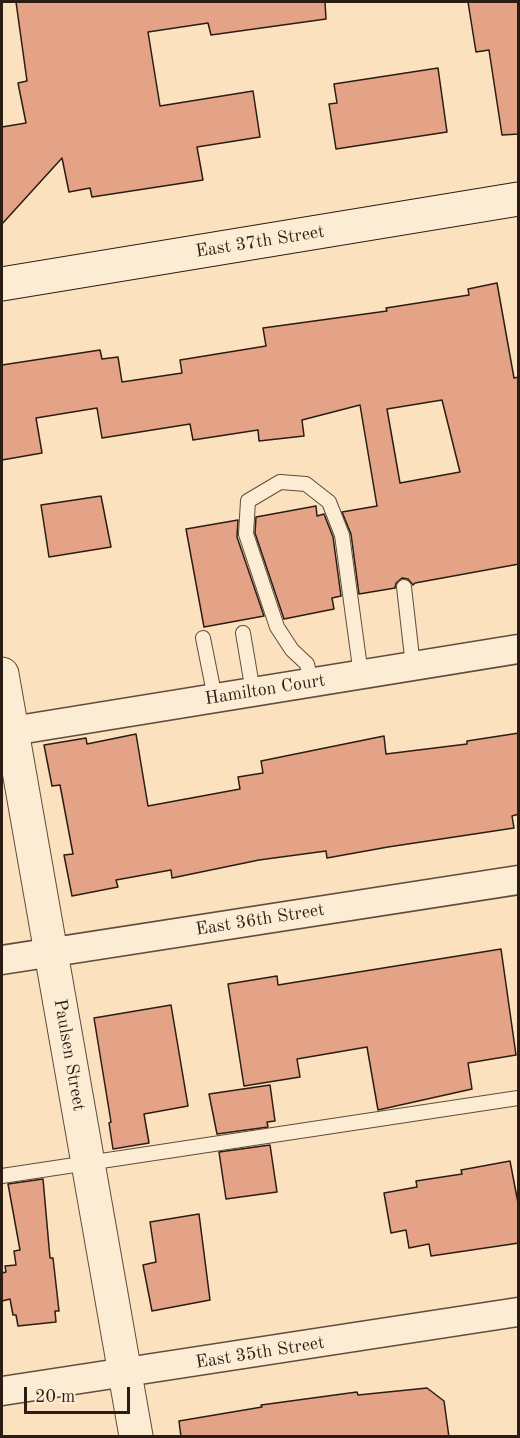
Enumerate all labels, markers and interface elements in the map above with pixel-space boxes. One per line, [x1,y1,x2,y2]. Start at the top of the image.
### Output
street label: East 37th Street [194,221,326,263]
street label: Hamilton Court [203,670,327,710]
street label: East 36th Street [194,899,326,941]
street label: Paulsen Street [49,997,89,1113]
street label: East 35th Street [194,1332,326,1374]
scale bar [27,1375,134,1413]
text: 20 m [35,1388,75,1406]

